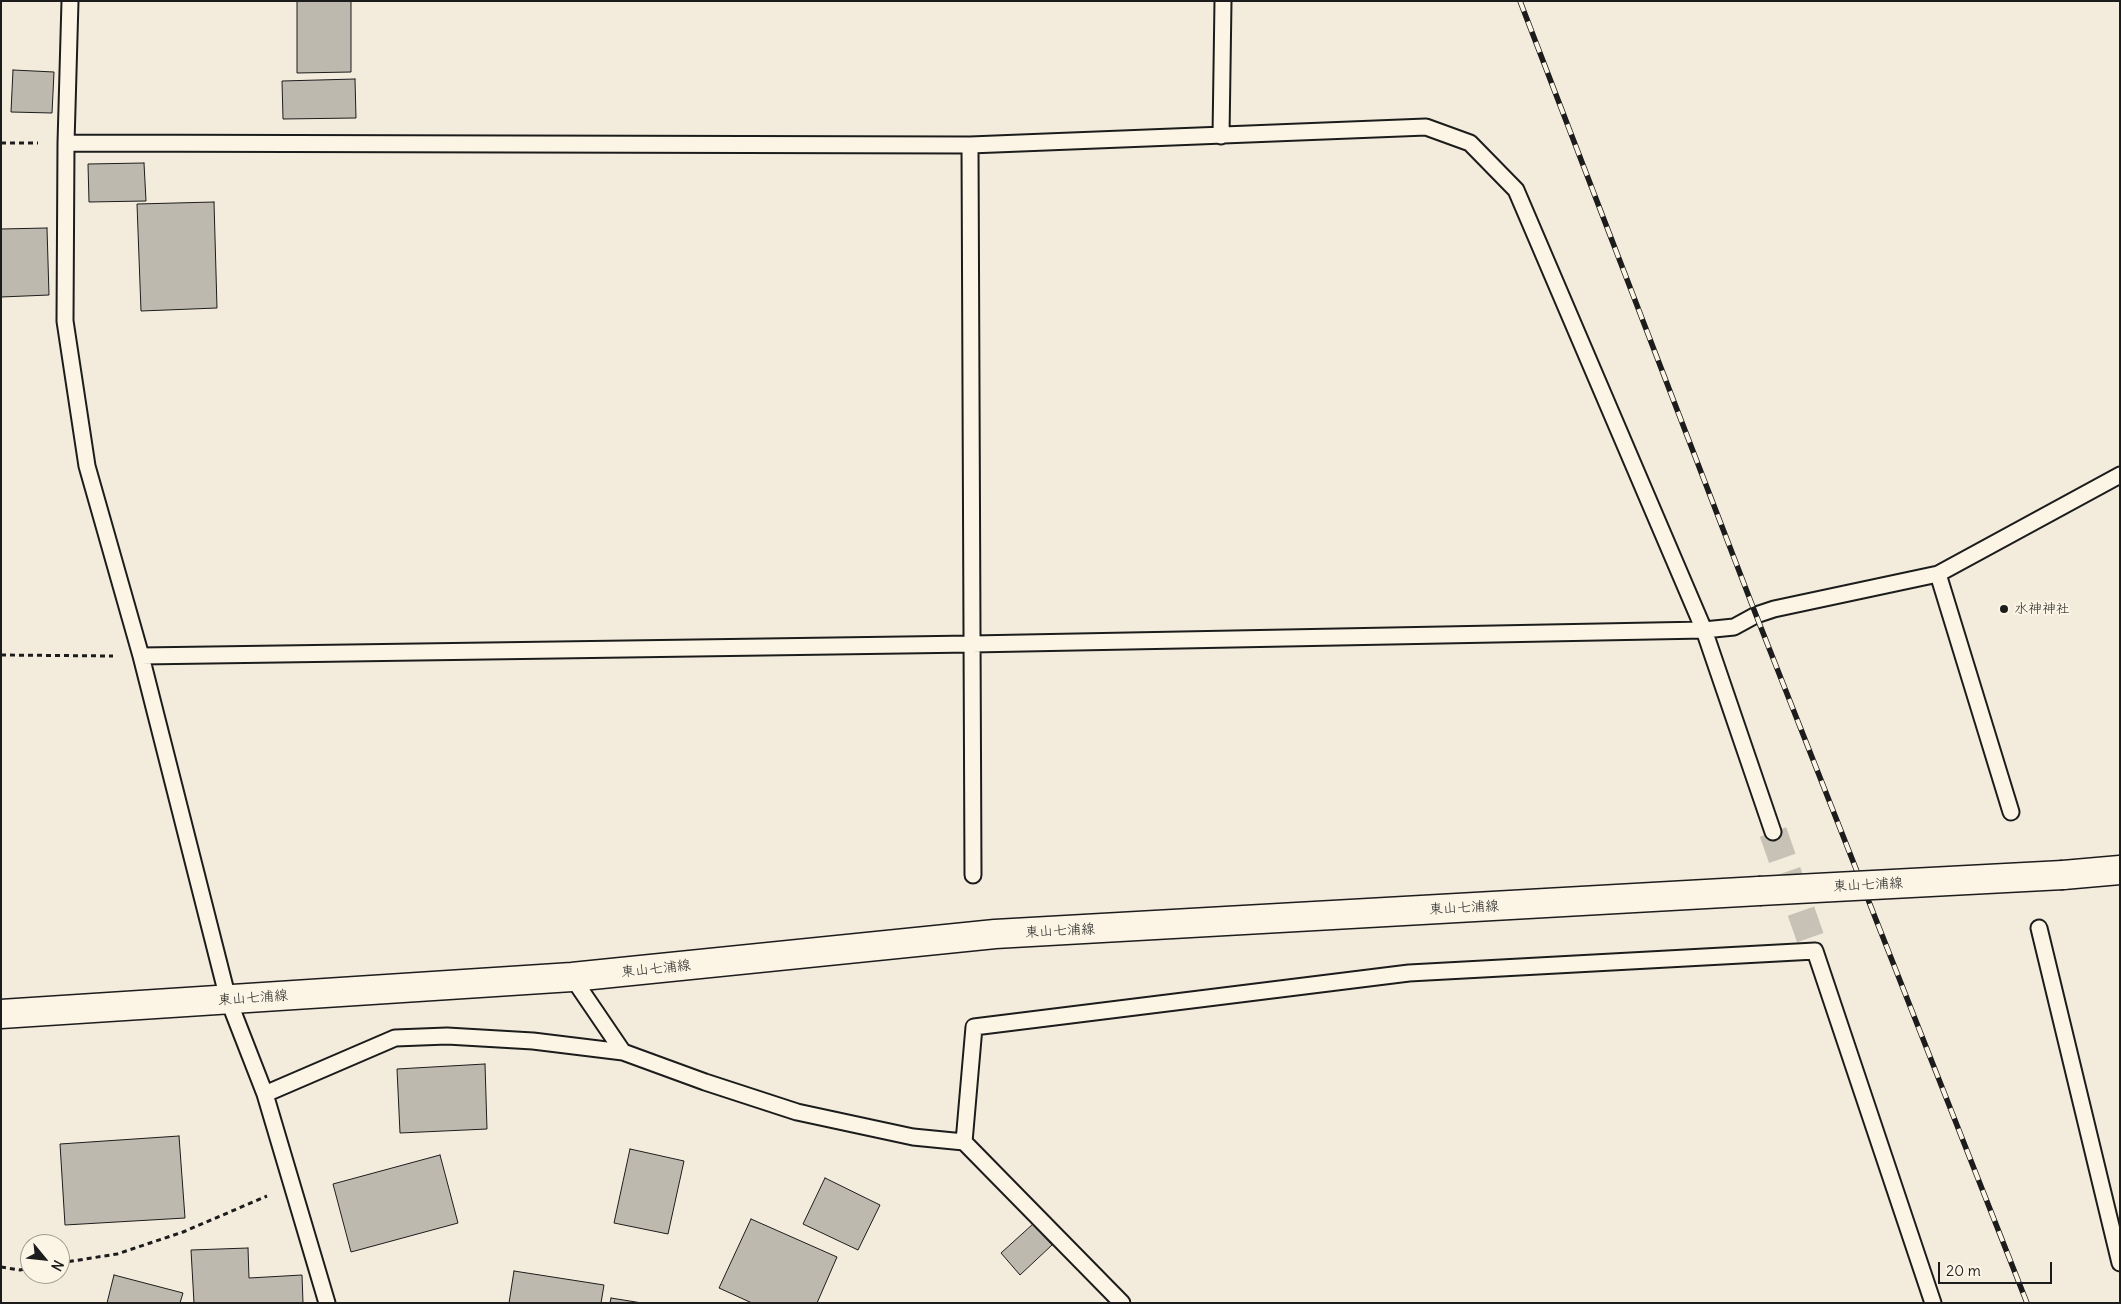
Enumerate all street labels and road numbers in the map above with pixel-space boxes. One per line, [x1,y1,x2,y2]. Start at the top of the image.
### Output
street label: 東山七浦線 [1833,875,1903,895]
street label: 東山七浦線 [1429,898,1499,918]
street label: 東山七浦線 [1025,921,1095,941]
street label: 東山七浦線 [620,957,692,981]
street label: 東山七浦線 [217,987,289,1009]

